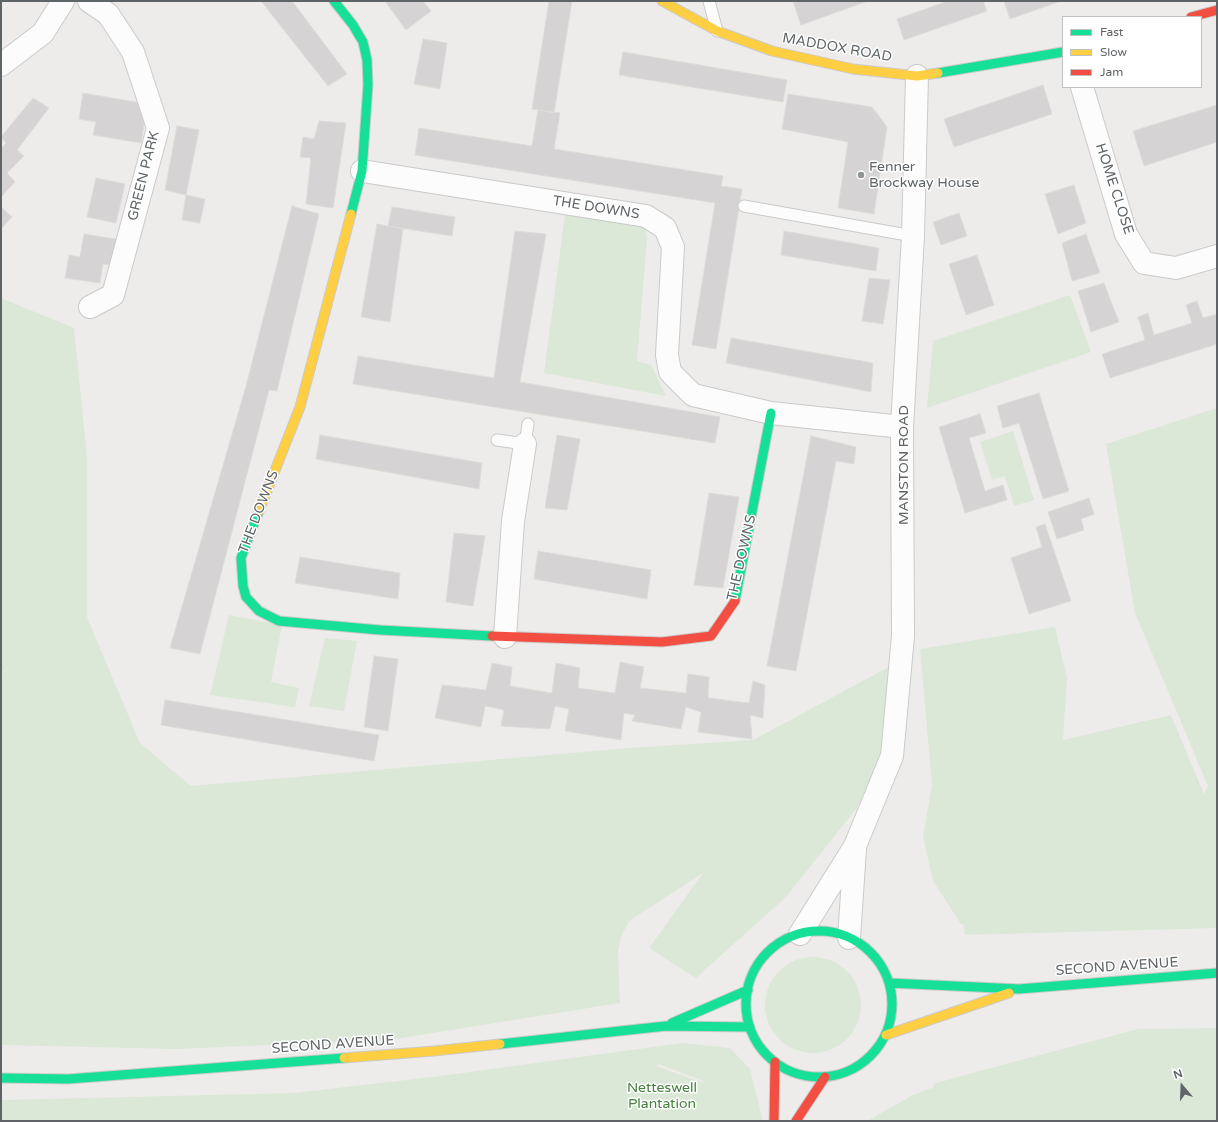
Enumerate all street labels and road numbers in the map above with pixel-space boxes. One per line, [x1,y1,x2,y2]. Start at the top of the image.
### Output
street label: MADDOX ROAD [781,30,893,66]
street label: GREEN PARK [125,129,163,223]
street label: HOME CLOSE [1091,141,1137,237]
street label: THE DOWNS [551,193,641,223]
street label: MANSTON ROAD [896,405,912,525]
street label: THE DOWNS [235,468,283,556]
street label: THE DOWNS [724,513,760,603]
street label: SECOND AVENUE [1055,954,1179,980]
street label: SECOND AVENUE [271,1032,395,1058]

